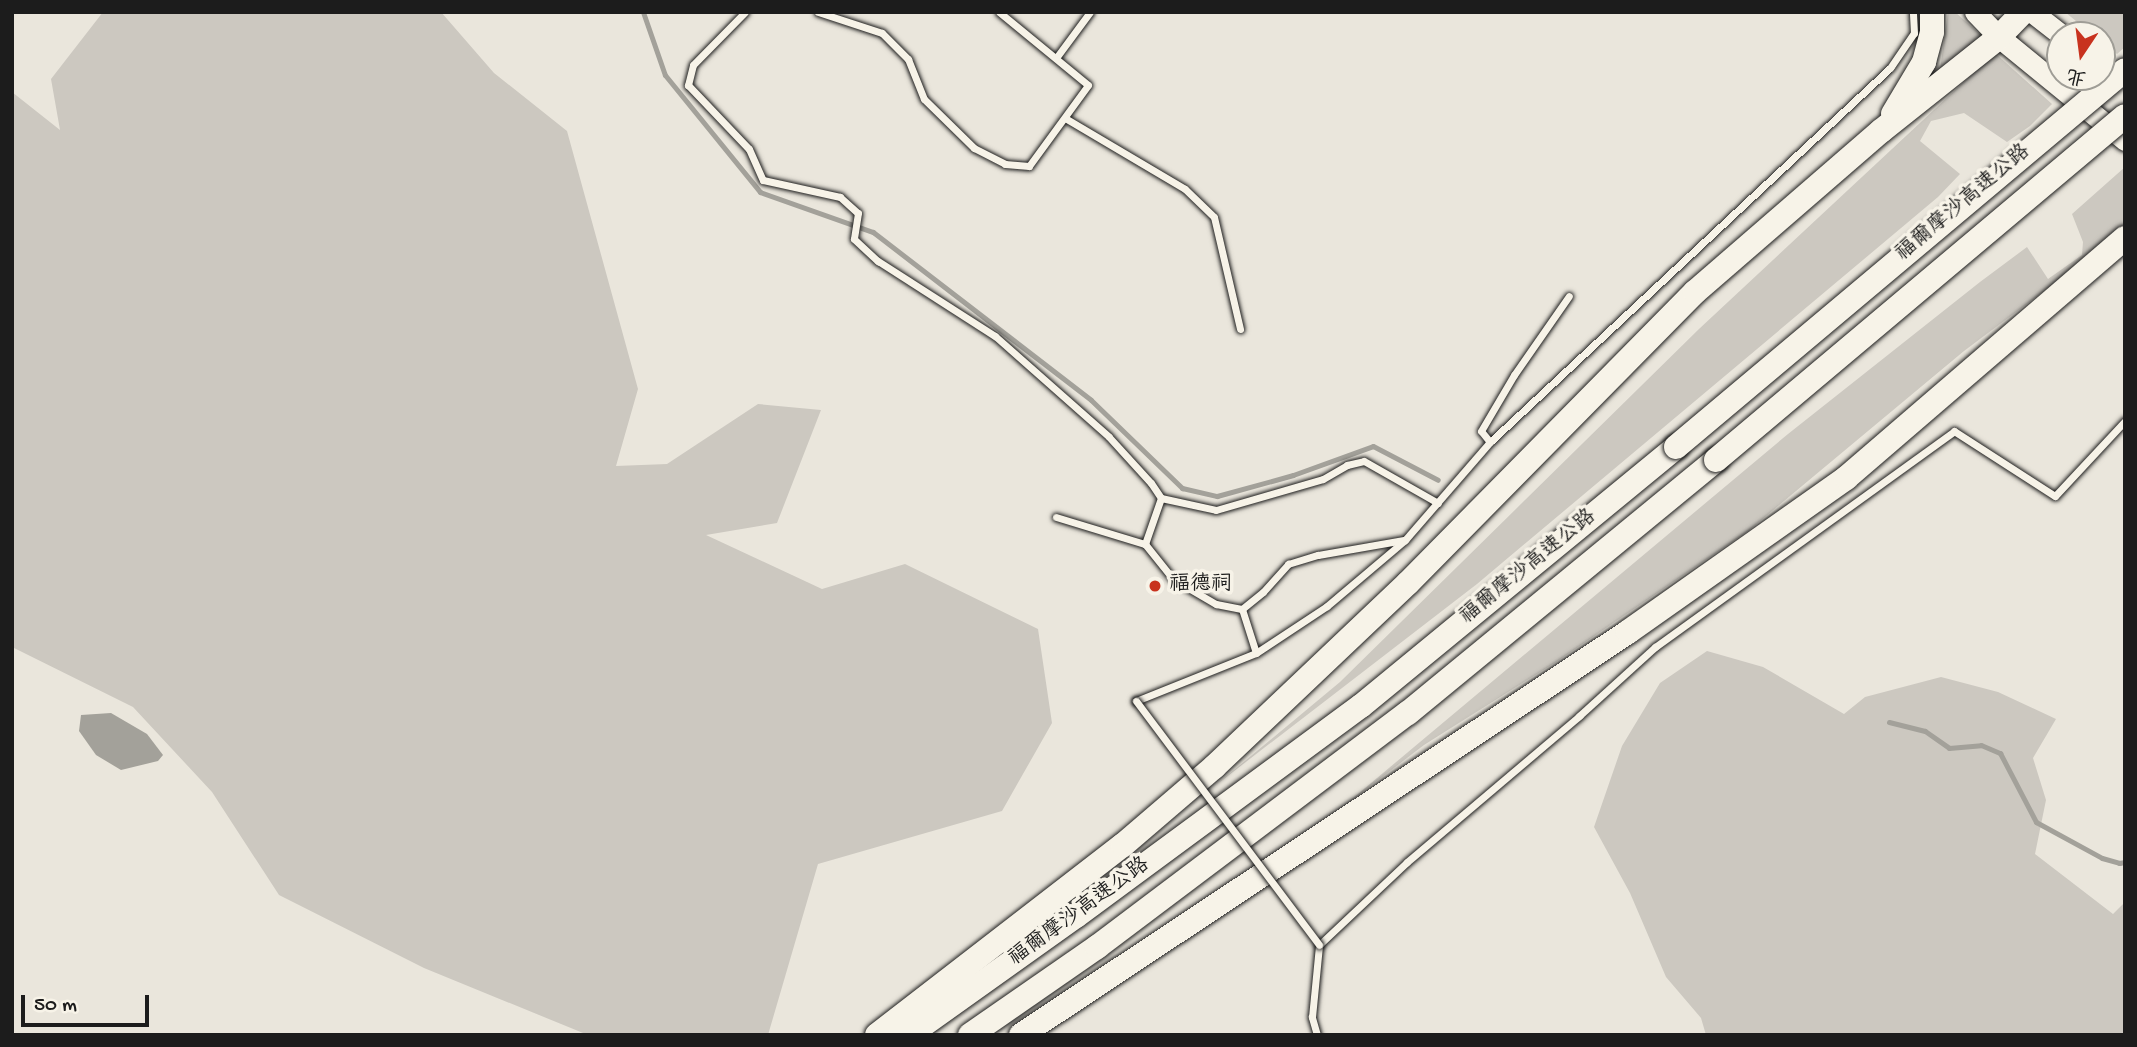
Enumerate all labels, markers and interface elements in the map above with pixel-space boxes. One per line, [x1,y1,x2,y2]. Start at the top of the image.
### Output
north arrow [2046,21,2116,91]
text: 北 [2065,62,2088,88]
street label: 福爾摩沙高速公路 [1892,140,2036,268]
street label: 福爾摩沙高速公路 [1456,505,1602,631]
place label: 福德祠 [1169,573,1232,599]
marker: 福德祠 [1147,578,1163,594]
street label: 福爾摩沙高速公路 [1005,853,1155,973]
scale bar [24,981,152,1025]
text: 50 m [34,994,77,1019]

